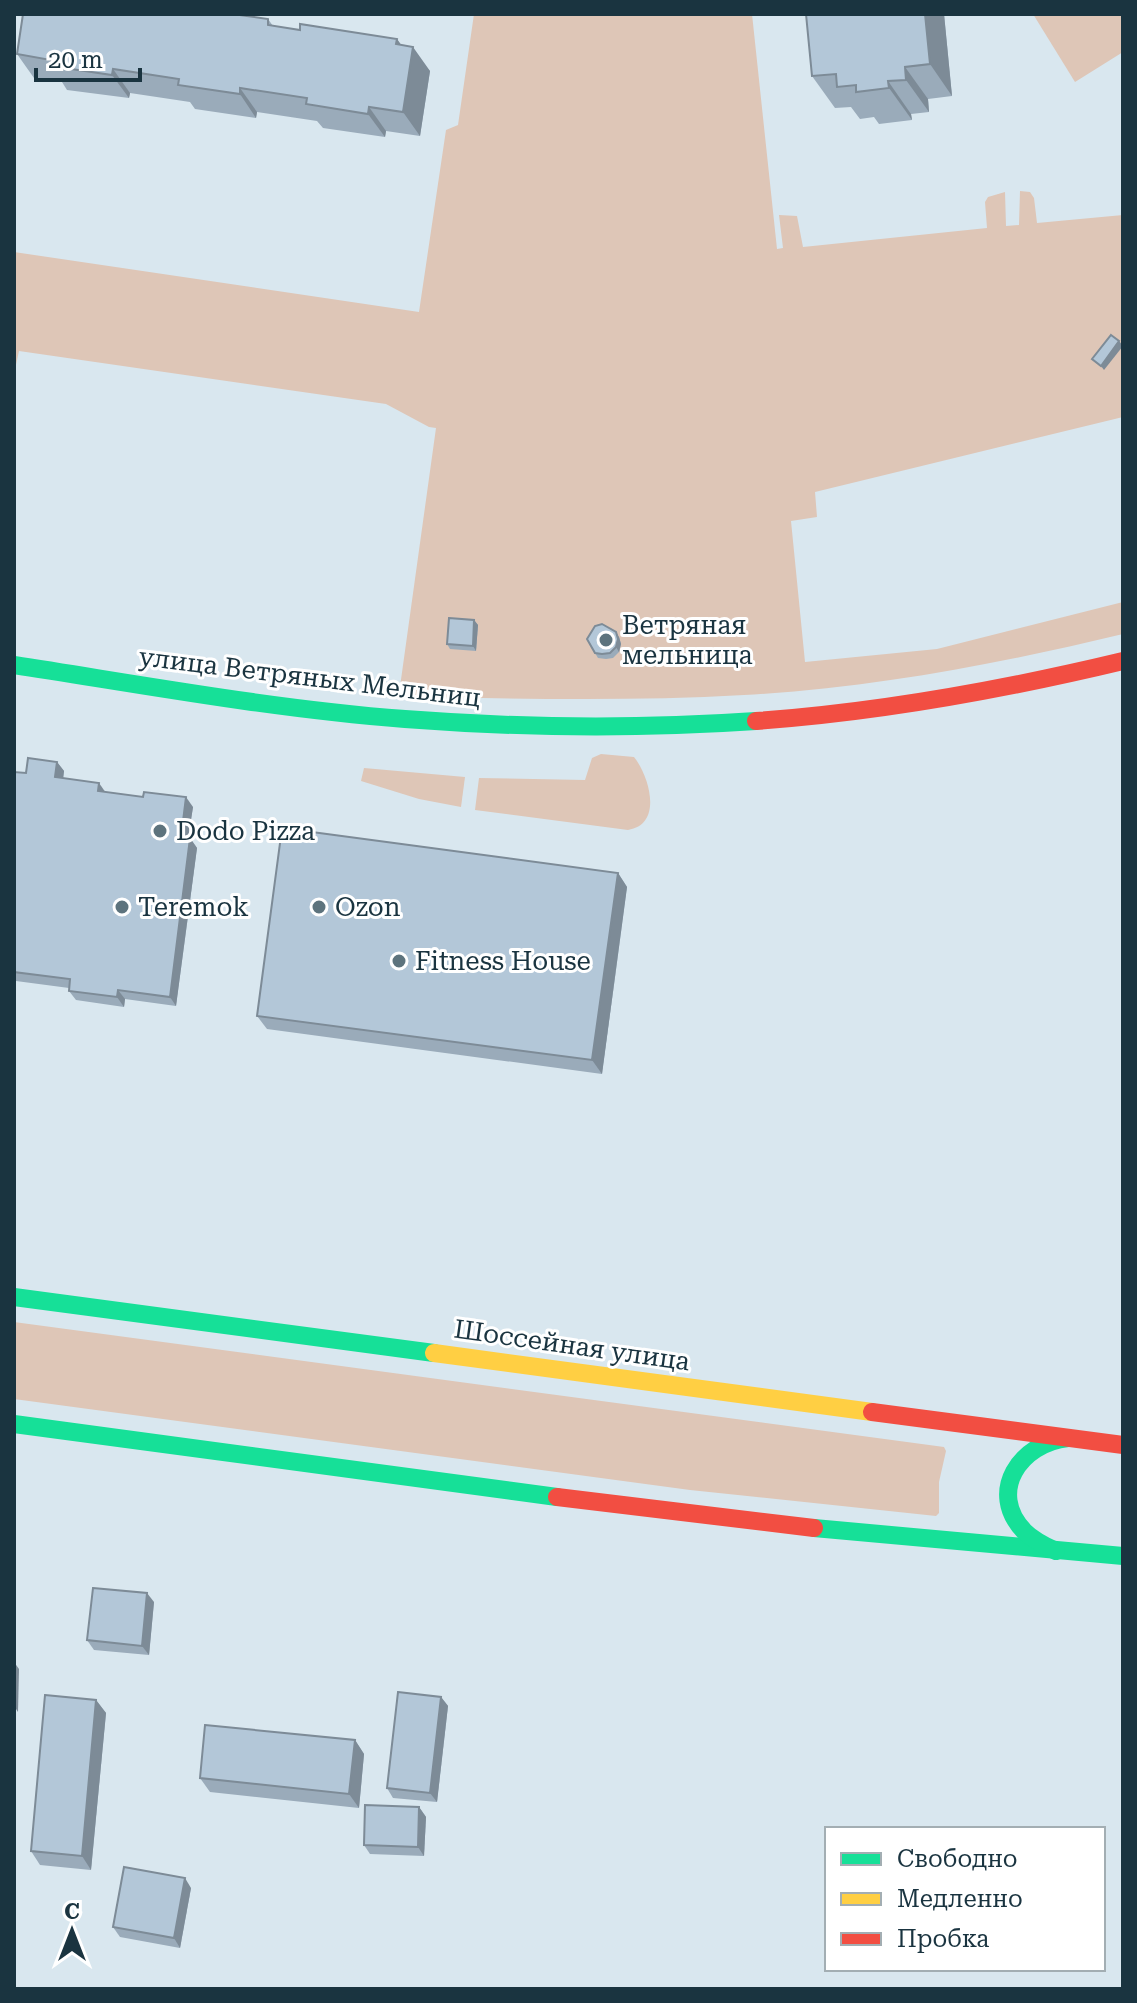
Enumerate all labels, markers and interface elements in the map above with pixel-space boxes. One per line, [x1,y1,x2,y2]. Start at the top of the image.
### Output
scale bar [36,32,140,82]
text: 20 m [48,46,103,74]
place label: Ветряная мельница [622,610,753,670]
marker: Ветряная мельница [597,631,615,649]
street label: улица Ветряных Мельниц [137,641,483,713]
place label: Dodo Pizza [176,816,315,846]
marker: Dodo Pizza [151,822,169,840]
place label: Teremok [138,892,249,922]
place label: Ozon [335,892,401,922]
marker: Teremok [113,898,131,916]
marker: Ozon [310,898,328,916]
place label: Fitness House [415,946,591,976]
marker: Fitness House [390,952,408,970]
street label: Шоссейная улица [452,1314,692,1376]
legend [825,1827,1105,1971]
text: Свободно [897,1845,1018,1873]
text: Медленно [897,1885,1023,1913]
north arrow [32,1891,112,1971]
text: С [64,1899,80,1924]
text: Пробка [897,1925,989,1953]

